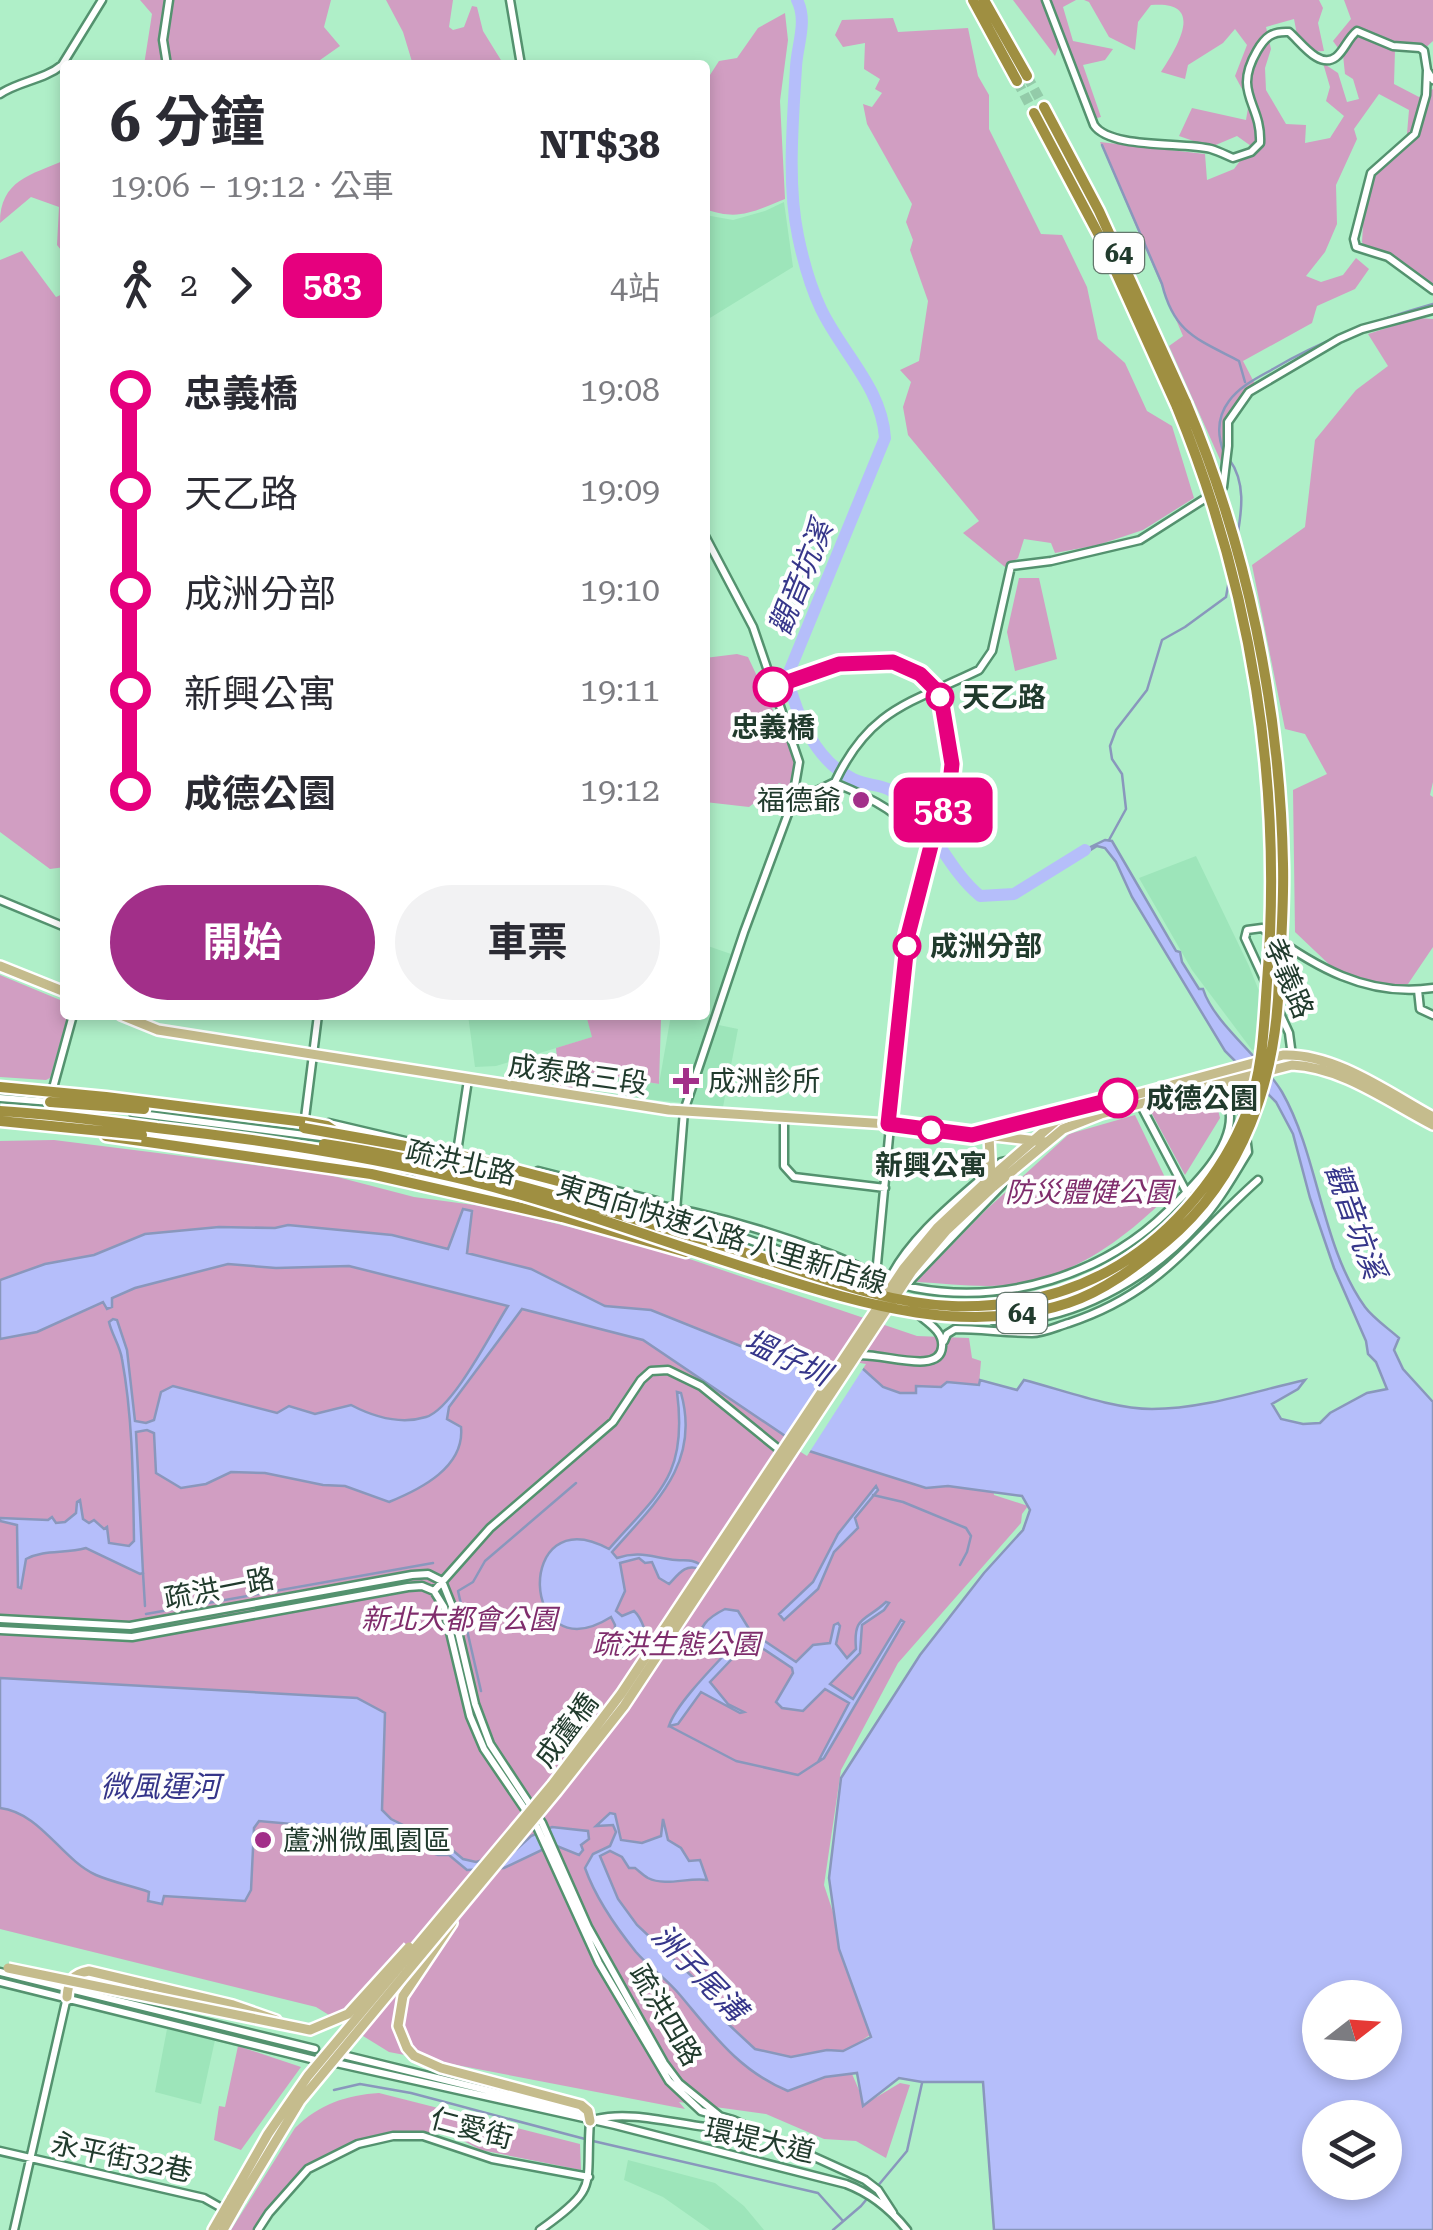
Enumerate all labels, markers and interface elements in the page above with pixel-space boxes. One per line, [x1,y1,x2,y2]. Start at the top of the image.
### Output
text: 6 分鐘 [110,90,265,154]
text: NT$38 [539,123,660,167]
text: 19:06 – 19:12 · 公車 [110,167,394,205]
road number: 64 [1094,233,1144,273]
icon: walk [110,258,165,313]
icon: forward [213,258,268,313]
text: 583 [303,265,362,306]
text: 2 [180,266,198,304]
text: 4站 [610,269,660,307]
text: 19:08 [580,371,660,409]
text: 忠義橋 [184,372,298,416]
text: 19:09 [580,471,660,509]
text: 天乙路 [184,472,298,516]
water label: 觀音坑溪 [762,512,841,640]
text: 19:10 [580,571,660,609]
text: 成洲分部 [184,572,336,616]
marker: 忠義橋 [754,668,792,706]
text: 19:11 [580,671,660,709]
text: 新興公寓 [184,672,336,716]
place label: 天乙路 [962,681,1046,714]
marker: 天乙路 [927,684,953,710]
place label: 忠義橋 [731,711,815,744]
text: 19:12 [580,771,660,809]
text: 成德公園 [184,772,336,816]
line badge: 583 [886,778,1000,842]
place label: 福德爺 [757,784,841,817]
marker: 福德爺 [850,789,872,811]
text: 583 [914,790,972,831]
button: 開始 [110,885,375,1000]
button: 車票 [395,885,660,1000]
place label: 成洲分部 [930,930,1042,963]
marker: 成洲分部 [894,933,920,959]
street label: 孝義路 [1257,933,1320,1023]
street label: 成泰路三段 [506,1048,650,1101]
place label: 成洲診所 [708,1065,820,1098]
marker: 成洲診所 [673,1068,699,1094]
marker: 成德公園 [1099,1079,1137,1117]
place label: 成德公園 [1146,1082,1258,1115]
marker: 新興公寓 [918,1117,944,1143]
street label: 疏洪北路 [403,1134,519,1191]
place label: 新興公寓 [875,1149,987,1182]
water label: 觀音坑溪 [1319,1158,1394,1287]
street label: 東西向快速公路 八里新店線 [553,1169,891,1300]
park label: 防災體健公園 [1005,1176,1177,1209]
road number: 64 [997,1293,1047,1333]
water label: 塭仔圳 [739,1323,839,1394]
street label: 疏洪一路 [161,1562,277,1615]
park label: 新北大都會公園 [361,1603,561,1636]
park label: 疏洪生態公園 [592,1628,764,1661]
street label: 成蘆橋 [528,1687,605,1774]
water label: 微風運河 [100,1769,225,1804]
place label: 蘆洲微風園區 [283,1824,451,1857]
marker: 蘆洲微風園區 [252,1829,274,1851]
water label: 洲子尾溝 [645,1917,756,2031]
street label: 疏洪四路 [623,1959,709,2072]
north arrow [1302,1980,1402,2080]
map controls [1302,1980,1402,2200]
button: layers [1302,2100,1402,2200]
street label: 仁愛街 [427,2102,517,2155]
street label: 環堤大道 [702,2112,818,2169]
street label: 永平街32巷 [48,2126,195,2189]

